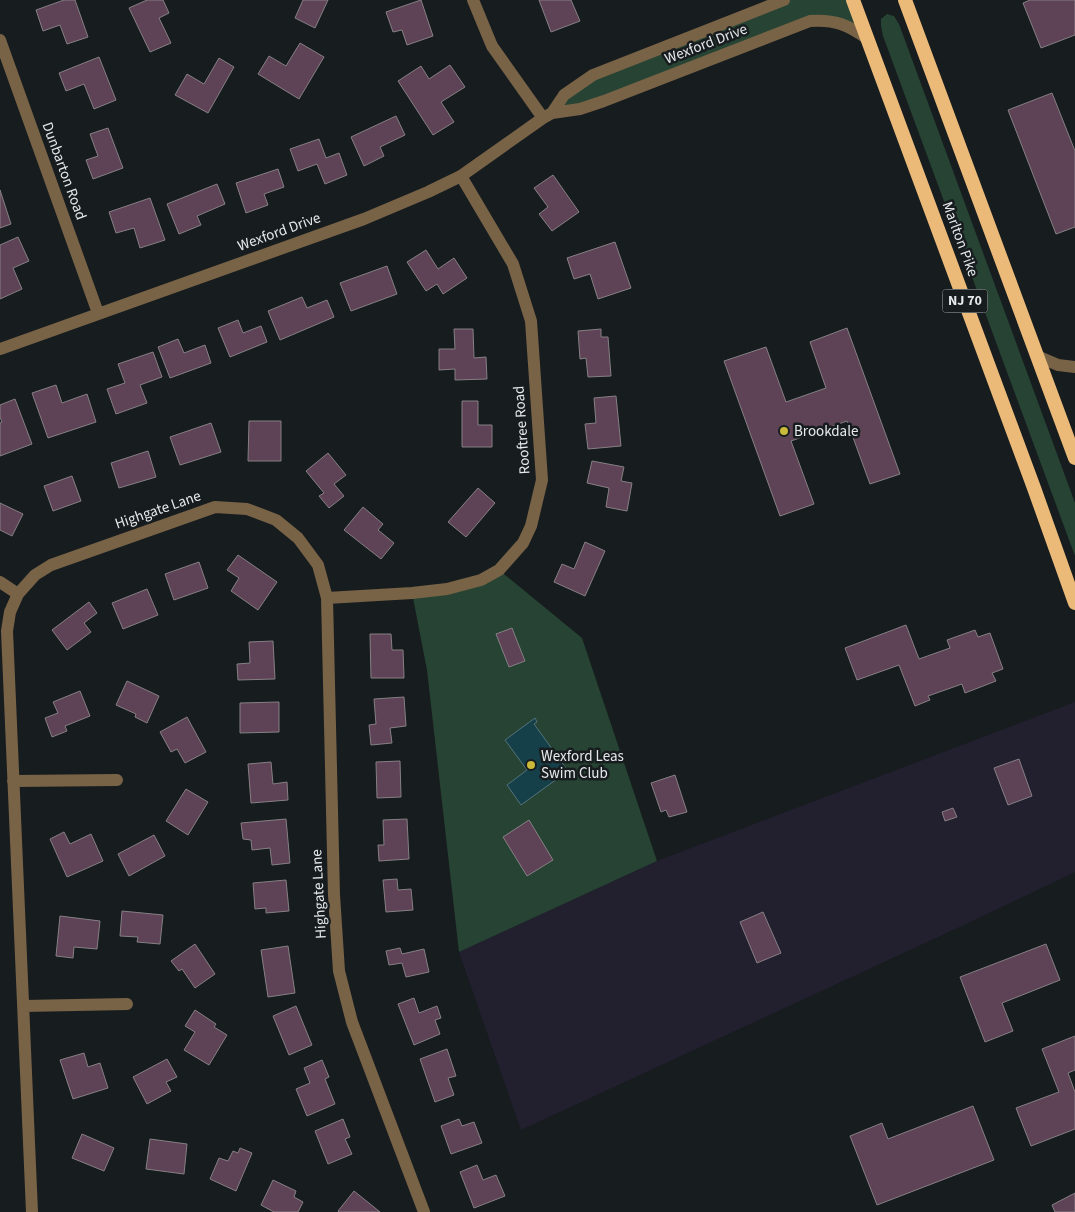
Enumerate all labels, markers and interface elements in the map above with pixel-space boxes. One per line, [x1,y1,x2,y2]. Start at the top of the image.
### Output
street label: Wexford Drive [662,19,750,69]
street label: Dunbarton Road [37,119,91,223]
street label: Marlton Pike [937,199,983,279]
street label: Wexford Drive [235,207,323,257]
road number: NJ 70 [942,290,988,312]
street label: Rooftree Road [508,385,536,475]
place label: Brookdale [794,421,858,442]
marker: Brookdale [778,425,790,437]
street label: Highgate Lane [112,485,204,535]
place label: Wexford Leas Swim Club [541,746,624,784]
marker: Wexford Leas Swim Club [525,759,537,771]
street label: Highgate Lane [306,849,332,939]

